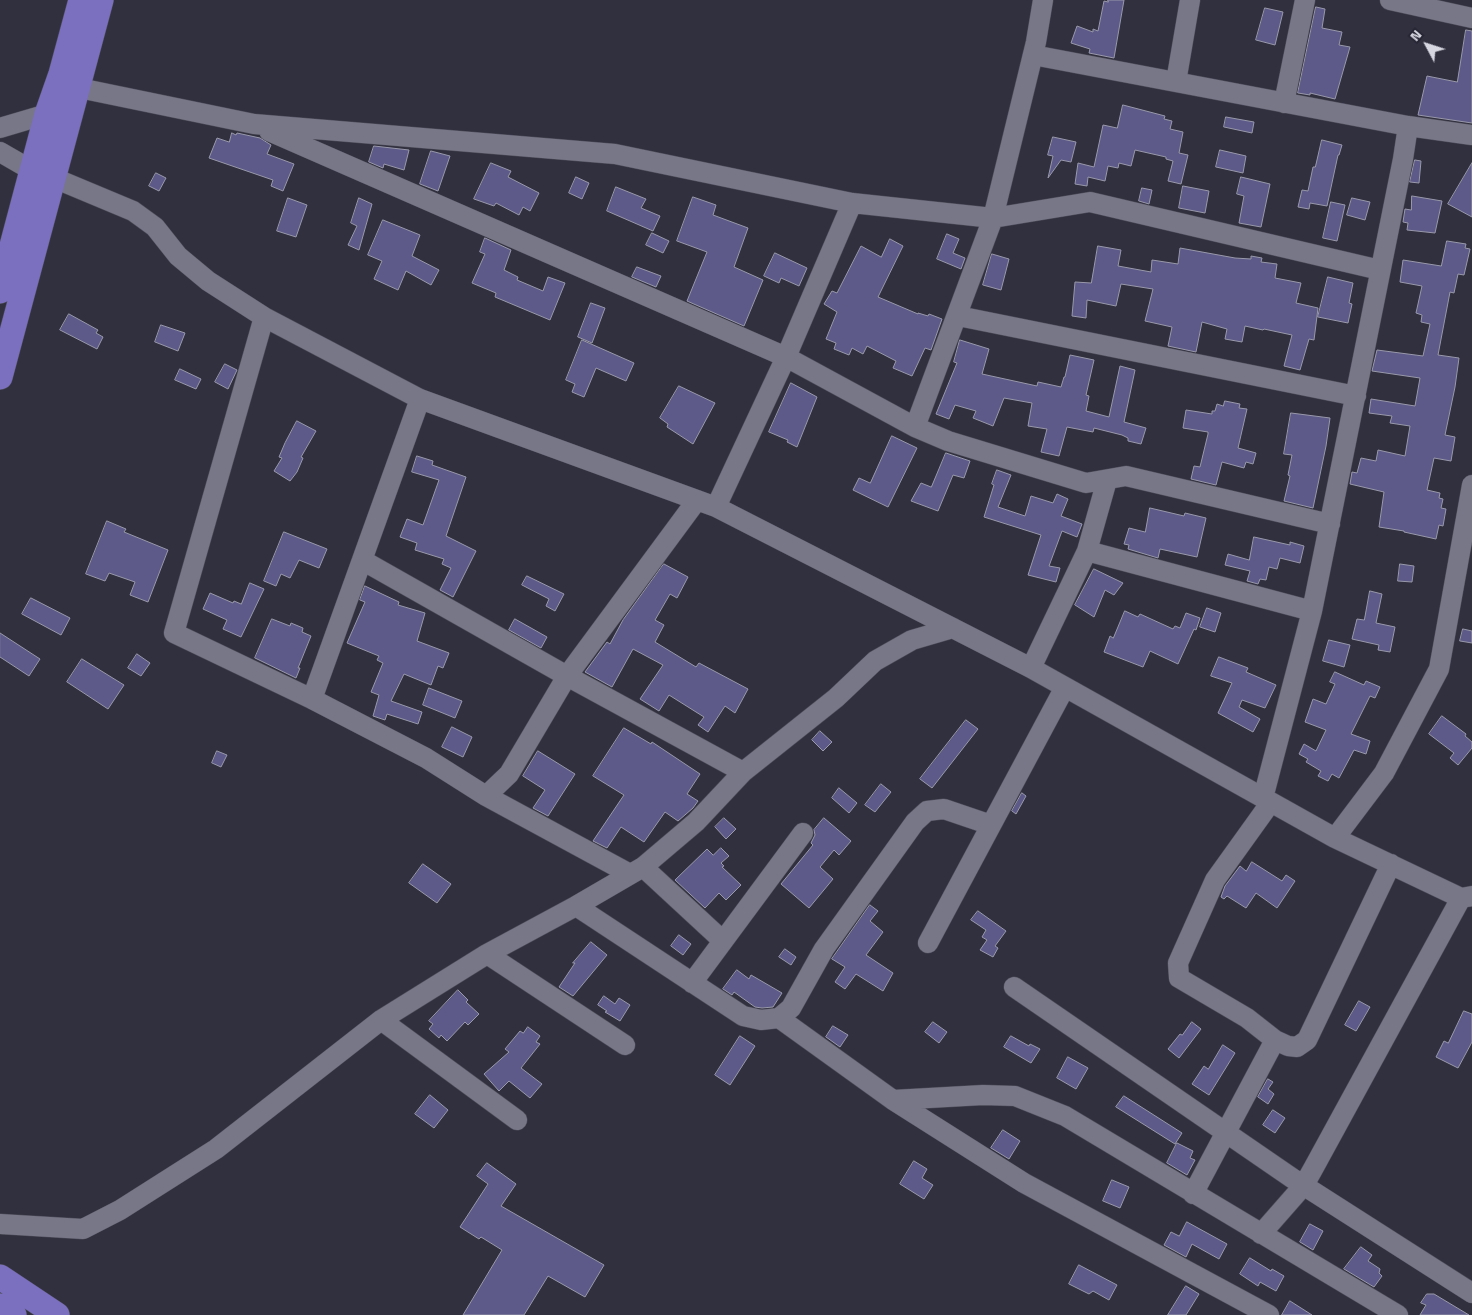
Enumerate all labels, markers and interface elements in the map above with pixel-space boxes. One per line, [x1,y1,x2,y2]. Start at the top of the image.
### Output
north arrow [1402,20,1452,70]
text: N [1404,25,1426,46]

